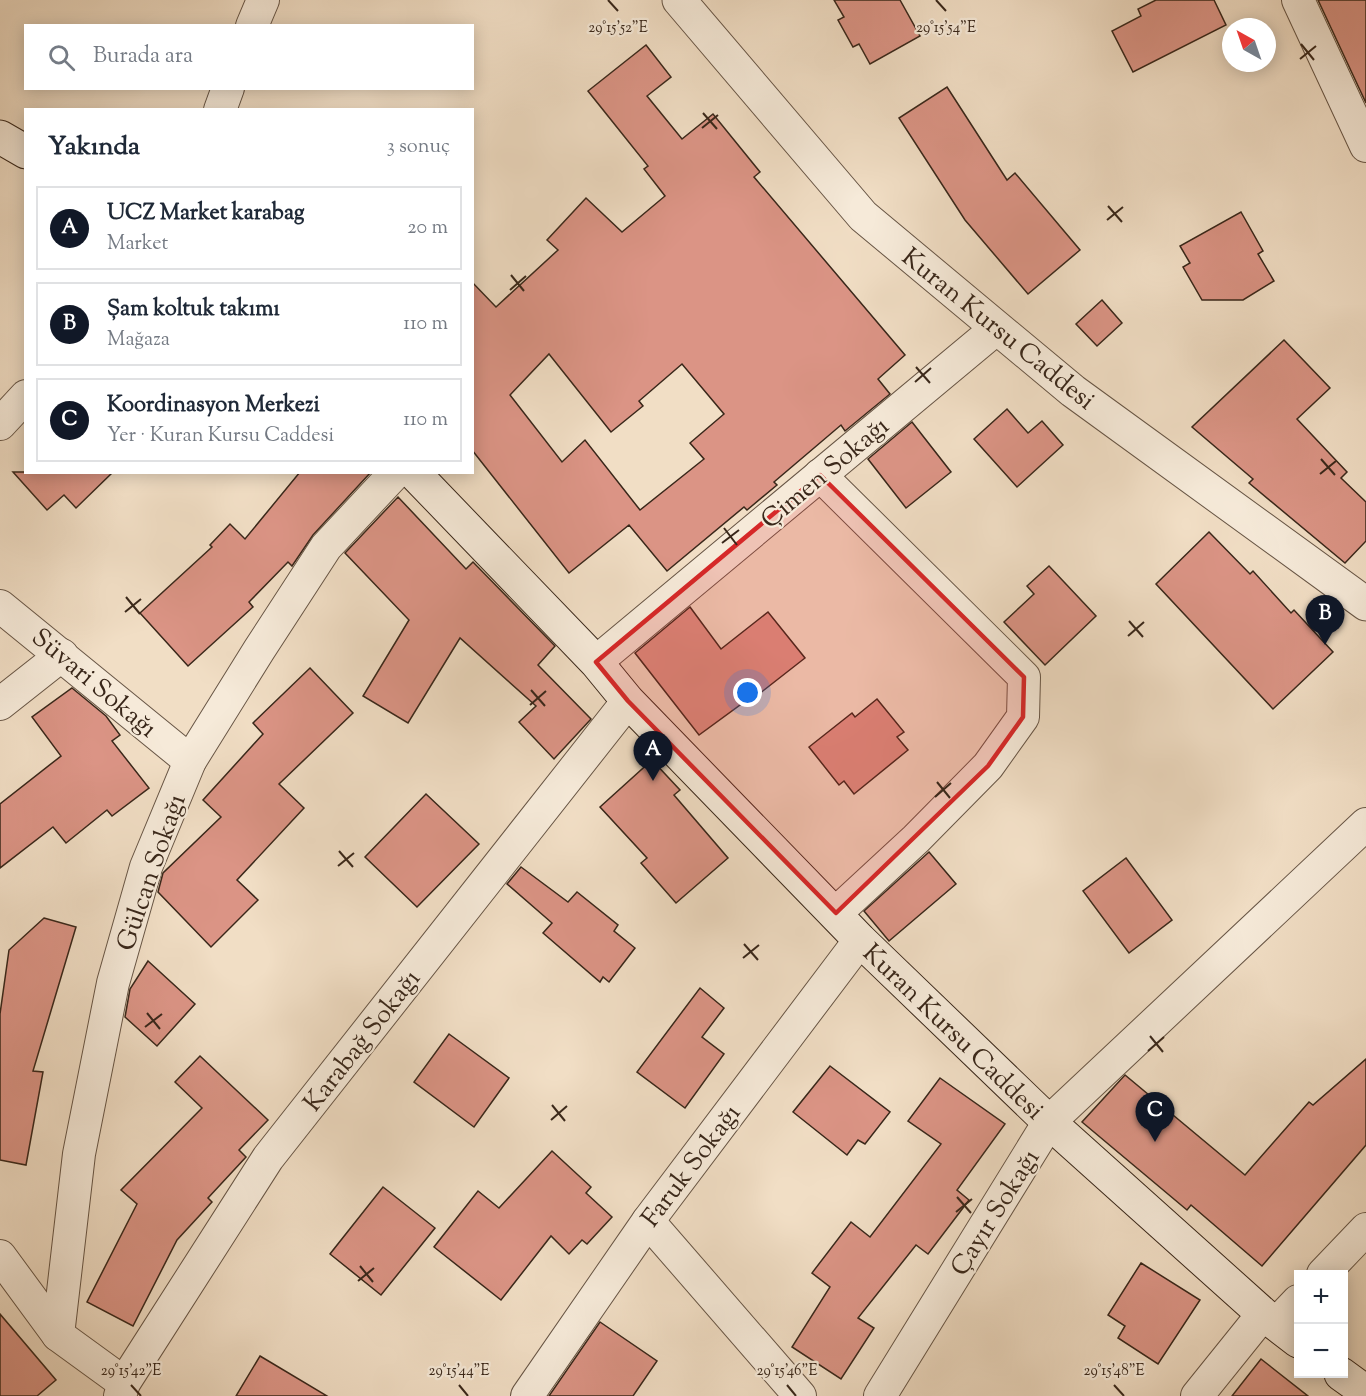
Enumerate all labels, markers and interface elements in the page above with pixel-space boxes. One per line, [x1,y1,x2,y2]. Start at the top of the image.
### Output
text: 29°15'52"E [588,18,648,39]
text: 29°15'54"E [916,18,976,39]
north arrow [1222,18,1276,72]
search box [24,24,474,90]
icon: search [45,41,78,74]
text: Burada ara [93,41,193,73]
text: Yakında [48,129,140,166]
text: 3 sonuç [387,133,450,162]
text: UCZ Market karabag [107,198,304,230]
text: A [61,214,78,243]
text: 20 m [407,214,448,243]
text: Market [107,230,168,259]
street label: Kuran Kursu Caddesi [893,240,1102,420]
text: Şam koltuk takımı [107,294,280,326]
text: B [63,310,76,339]
text: 110 m [403,310,448,339]
text: Mağaza [107,326,170,355]
text: Koordinasyon Merkezi [107,390,320,422]
text: C [61,406,78,435]
text: 110 m [403,406,448,435]
street label: Çimen Sokağı [753,409,898,539]
text: Yer · Kuran Kursu Caddesi [107,422,334,451]
pin: B [1306,596,1344,645]
street label: Süvari Sokağı [23,620,164,748]
your location [733,678,762,707]
pin: A [634,732,672,781]
street label: Gülcan Sokağı [108,790,196,956]
street label: Kuran Kursu Caddesi [853,936,1051,1129]
street label: Karabağ Sokağı [296,963,430,1120]
pin: C [1136,1092,1174,1142]
street label: Faruk Sokağı [633,1097,751,1236]
street label: Çayır Sokağı [943,1143,1050,1284]
map controls [1294,1270,1348,1378]
button: + [1294,1270,1348,1324]
button: − [1294,1324,1348,1378]
text: 29°15'42"E [101,1361,161,1382]
text: 29°15'44"E [428,1361,490,1382]
text: 29°15'46"E [757,1361,818,1382]
text: 29°15'48"E [1083,1361,1145,1382]

